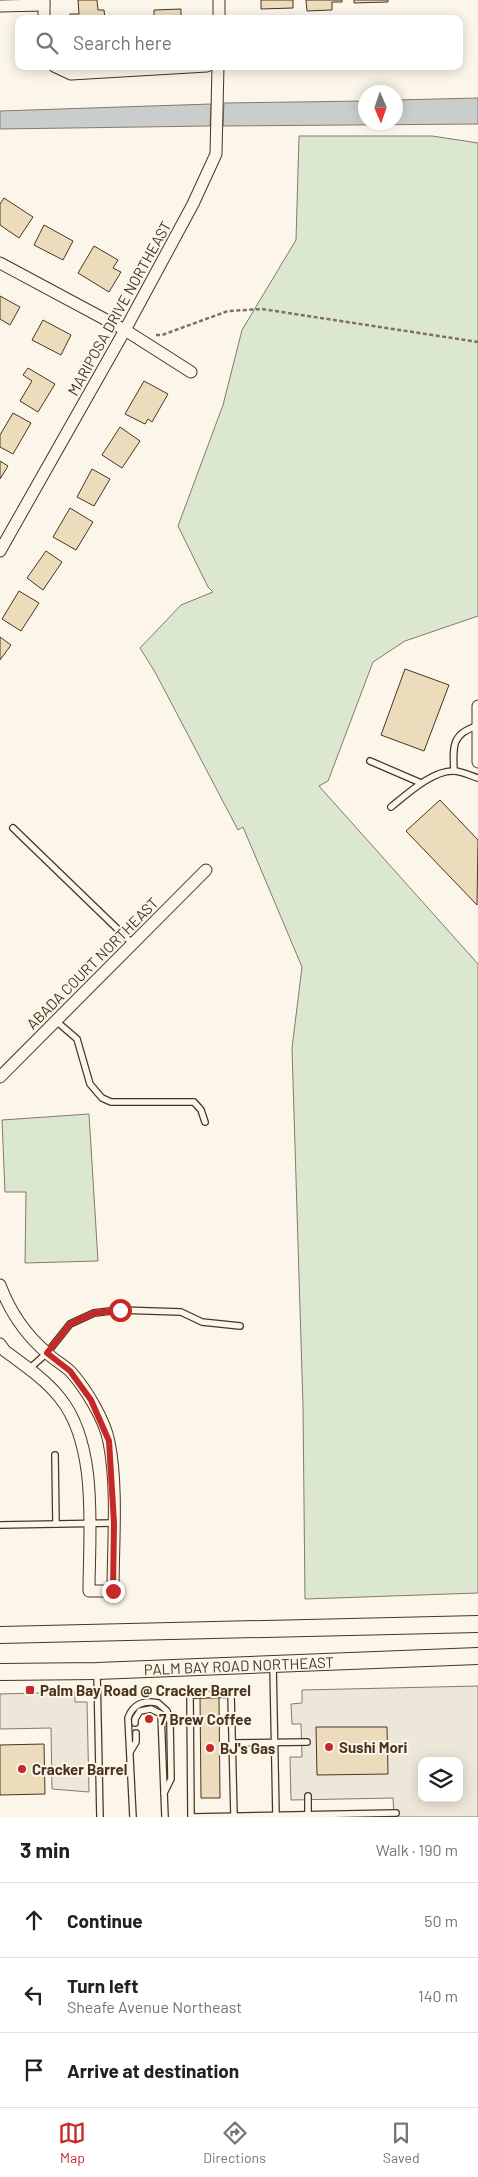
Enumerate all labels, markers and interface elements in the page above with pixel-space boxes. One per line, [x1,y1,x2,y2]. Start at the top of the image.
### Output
search box [15,15,463,70]
icon: search [33,29,61,57]
text: Search here [73,31,172,54]
north arrow [358,85,403,130]
street label: MARIPOSA DRIVE NORTHEAST [63,218,175,398]
street label: ABADA COURT NORTHEAST [22,893,162,1033]
route start [109,1299,132,1322]
route end [102,1580,125,1603]
street label: PALM BAY ROAD NORTHEAST [144,1653,334,1678]
place label: Palm Bay Road @ Cracker Barrel [40,1681,251,1699]
marker: Palm Bay Road @ Cracker Barrel [24,1684,36,1696]
place label: 7 Brew Coffee [159,1710,252,1728]
marker: 7 Brew Coffee [143,1713,155,1725]
place label: Sushi Mori [339,1738,407,1756]
place label: BJ's Gas [220,1739,276,1757]
marker: Sushi Mori [323,1741,335,1753]
marker: BJ's Gas [204,1742,216,1754]
map controls [418,1757,463,1802]
button: layers [418,1757,463,1802]
place label: Cracker Barrel [32,1760,127,1778]
marker: Cracker Barrel [16,1763,28,1775]
text: 3 min [20,1837,70,1862]
text: Walk · 190 m [376,1840,458,1859]
icon: ahead [20,1906,48,1934]
text: Continue [67,1909,143,1932]
text: 50 m [424,1911,458,1930]
text: Turn left [67,1974,138,1997]
icon: left [20,1981,48,2009]
text: 140 m [418,1986,458,2005]
text: Sheafe Avenue Northeast [67,1997,242,2016]
icon: arrive [20,2056,48,2084]
text: Arrive at destination [67,2059,239,2082]
tab: Map [58,2119,86,2166]
tab: Directions [203,2119,266,2166]
tab: Saved [383,2119,420,2166]

